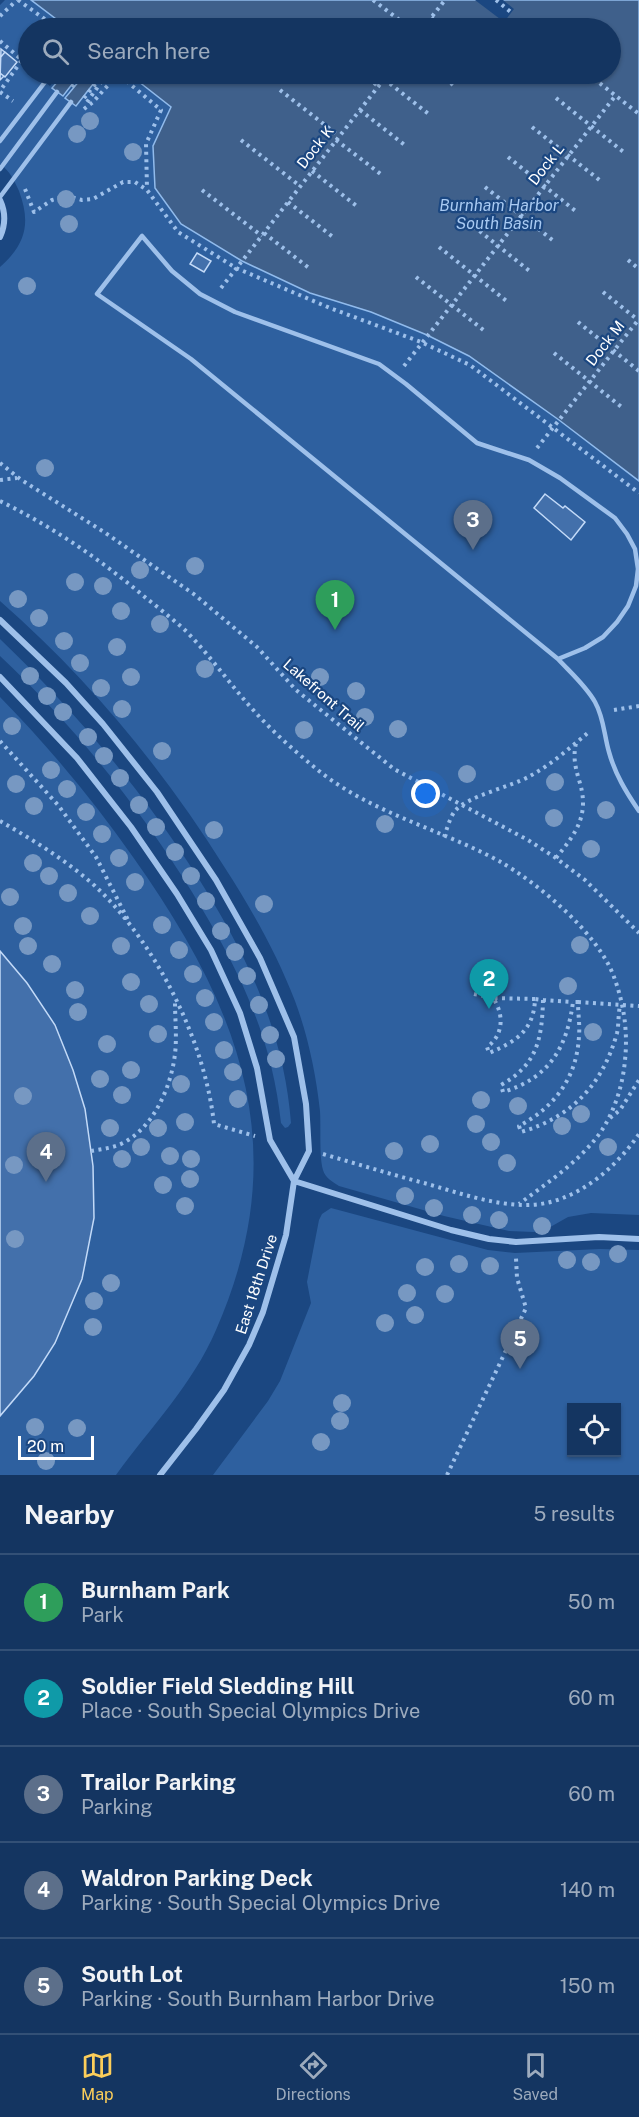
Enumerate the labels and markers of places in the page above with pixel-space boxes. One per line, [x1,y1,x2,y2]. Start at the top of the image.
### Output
pin: 3 [454,500,492,550]
pin: 1 [316,580,354,630]
pin: 2 [470,960,508,1009]
pin: 4 [26,1132,66,1182]
pin: 5 [500,1320,540,1369]

